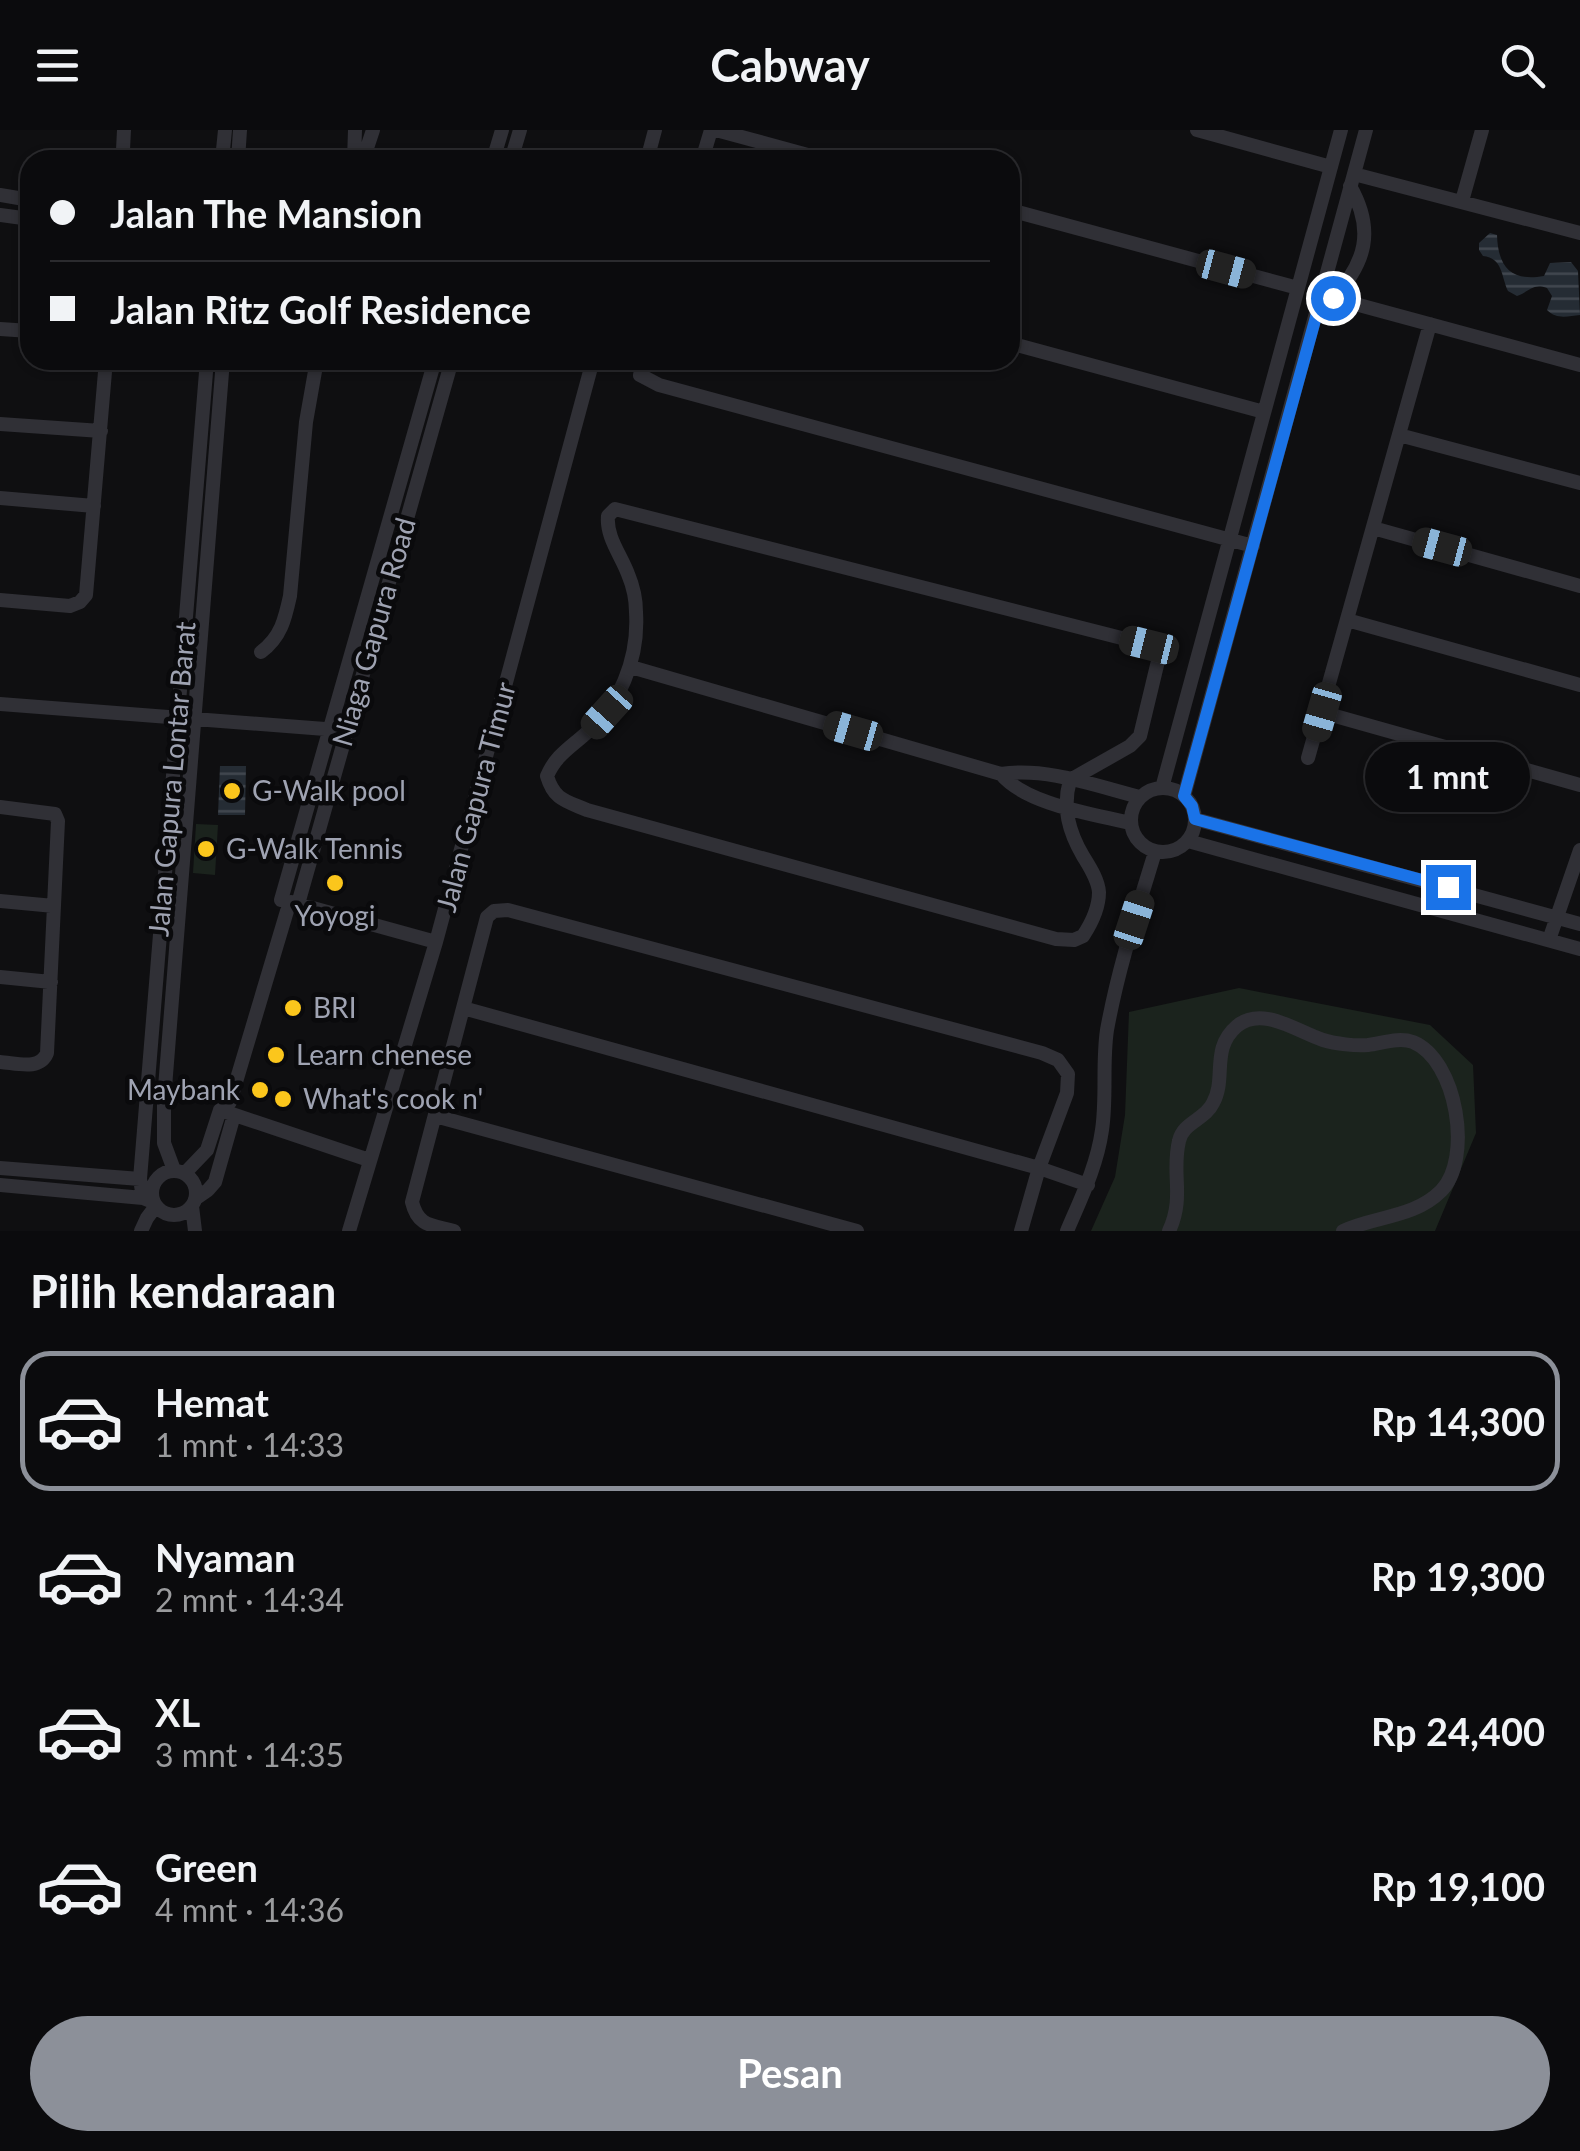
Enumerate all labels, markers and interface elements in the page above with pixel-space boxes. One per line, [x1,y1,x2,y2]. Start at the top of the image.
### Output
icon: menu [30,38,85,93]
text: Cabway [710,38,870,92]
icon: search [1495,38,1550,93]
text: Jalan The Mansion [110,190,422,236]
car [1193,247,1259,291]
route start [1311,276,1356,321]
text: Jalan Ritz Golf Residence [110,286,531,332]
street label: Niaga Gapura Road [324,514,422,750]
car [1409,525,1475,569]
street label: Jalan Gapura Lontar Barat [140,620,202,938]
car [1116,623,1182,667]
street label: Jalan Gapura Timur [428,678,522,915]
car [1299,679,1345,745]
car [576,680,638,744]
car [820,708,886,754]
callout: 1 mnt [1366,742,1530,812]
text: 1 mnt [1406,757,1489,796]
place label: G-Walk pool [252,773,406,807]
marker: G-Walk pool [221,780,243,802]
place label: G-Walk Tennis [226,831,403,865]
marker: G-Walk Tennis [195,838,217,860]
route end [1426,865,1471,910]
marker: Yoyogi [324,872,346,894]
car [1110,887,1158,953]
place label: Yoyogi [295,898,375,932]
place label: BRI [313,990,356,1024]
marker: BRI [282,997,304,1019]
place label: Learn chenese [296,1037,472,1071]
marker: Learn chenese [265,1044,287,1066]
place label: Maybank [127,1072,241,1106]
marker: Maybank [249,1079,271,1101]
place label: What's cook n' [303,1081,483,1115]
marker: What's cook n' [272,1088,294,1110]
text: Pilih kendaraan [30,1264,336,1318]
icon: car [35,1376,125,1466]
text: Hemat [155,1379,269,1425]
text: Rp 14,300 [1371,1398,1545,1444]
text: 1 mnt · 14:33 [155,1425,344,1464]
icon: car [35,1531,125,1621]
text: Nyaman [155,1534,295,1580]
text: Rp 19,300 [1371,1553,1545,1599]
text: 2 mnt · 14:34 [155,1580,344,1619]
icon: car [35,1686,125,1776]
text: XL [155,1689,200,1735]
text: Rp 24,400 [1371,1708,1545,1754]
text: 3 mnt · 14:35 [155,1735,344,1774]
icon: car [35,1841,125,1931]
text: Green [155,1844,258,1890]
text: Rp 19,100 [1371,1863,1545,1909]
text: 4 mnt · 14:36 [155,1890,344,1929]
button: Pesan [30,2016,1550,2131]

